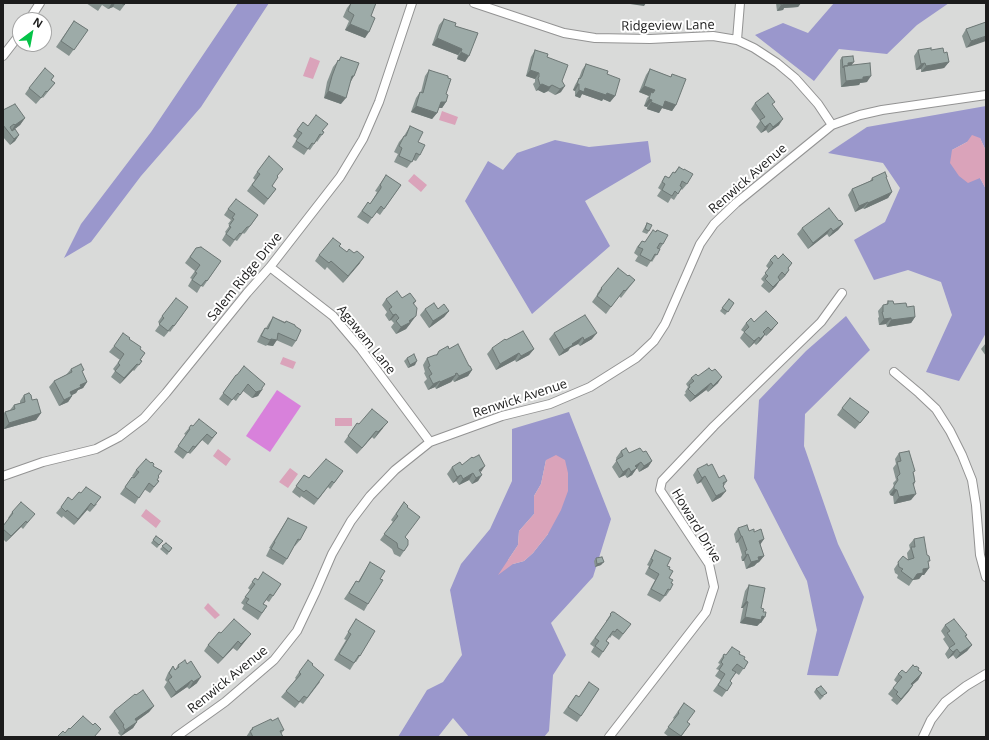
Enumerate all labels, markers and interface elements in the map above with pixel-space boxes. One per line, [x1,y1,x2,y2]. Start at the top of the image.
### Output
north arrow [12,12,52,52]
text: N [30,14,46,31]
street label: Ridgeview Lane [621,17,715,35]
street label: Renwick Avenue [706,141,790,217]
street label: Salem Ridge Drive [205,230,285,324]
street label: Agawam Lane [333,302,399,378]
street label: Renwick Avenue [471,376,569,422]
street label: Howard Drive [668,486,724,566]
street label: Renwick Avenue [185,643,271,717]

